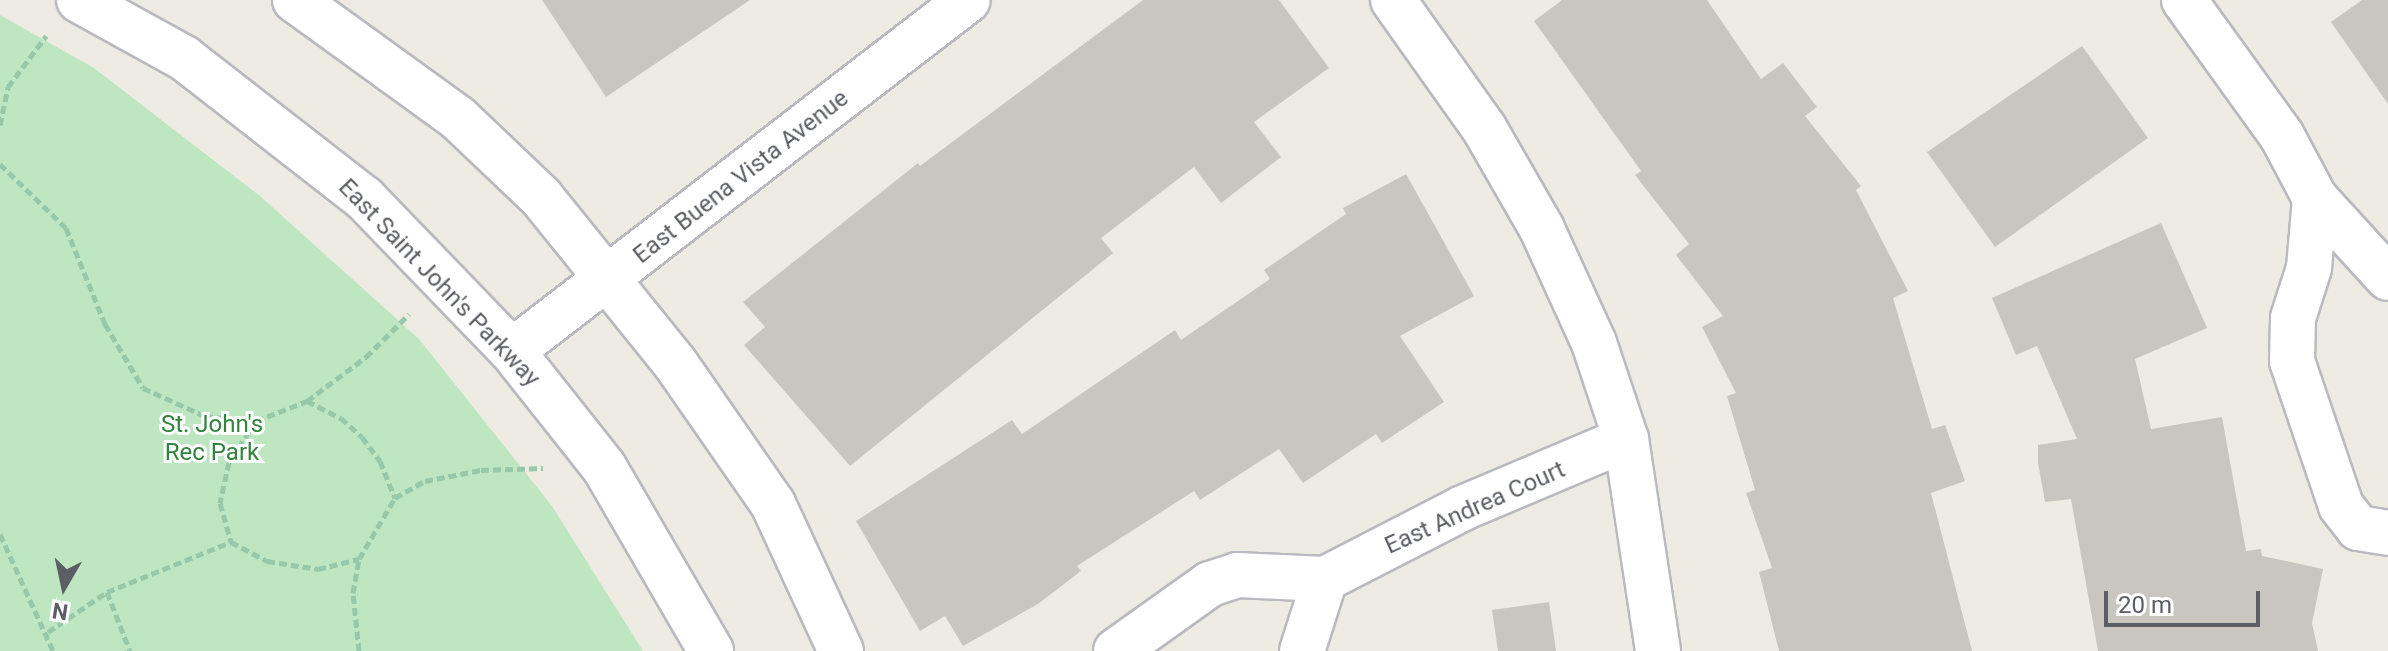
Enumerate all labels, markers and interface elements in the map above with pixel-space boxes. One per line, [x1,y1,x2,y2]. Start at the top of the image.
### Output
street label: East Buena Vista Avenue [628,84,854,270]
street label: East Saint John's Parkway [332,173,546,393]
park label: St. John's Rec Park [161,411,263,467]
street label: East Andrea Court [1380,455,1570,561]
north arrow [24,547,104,627]
scale bar [2108,575,2264,625]
text: 20 m [2118,591,2172,619]
text: N [51,598,70,625]

